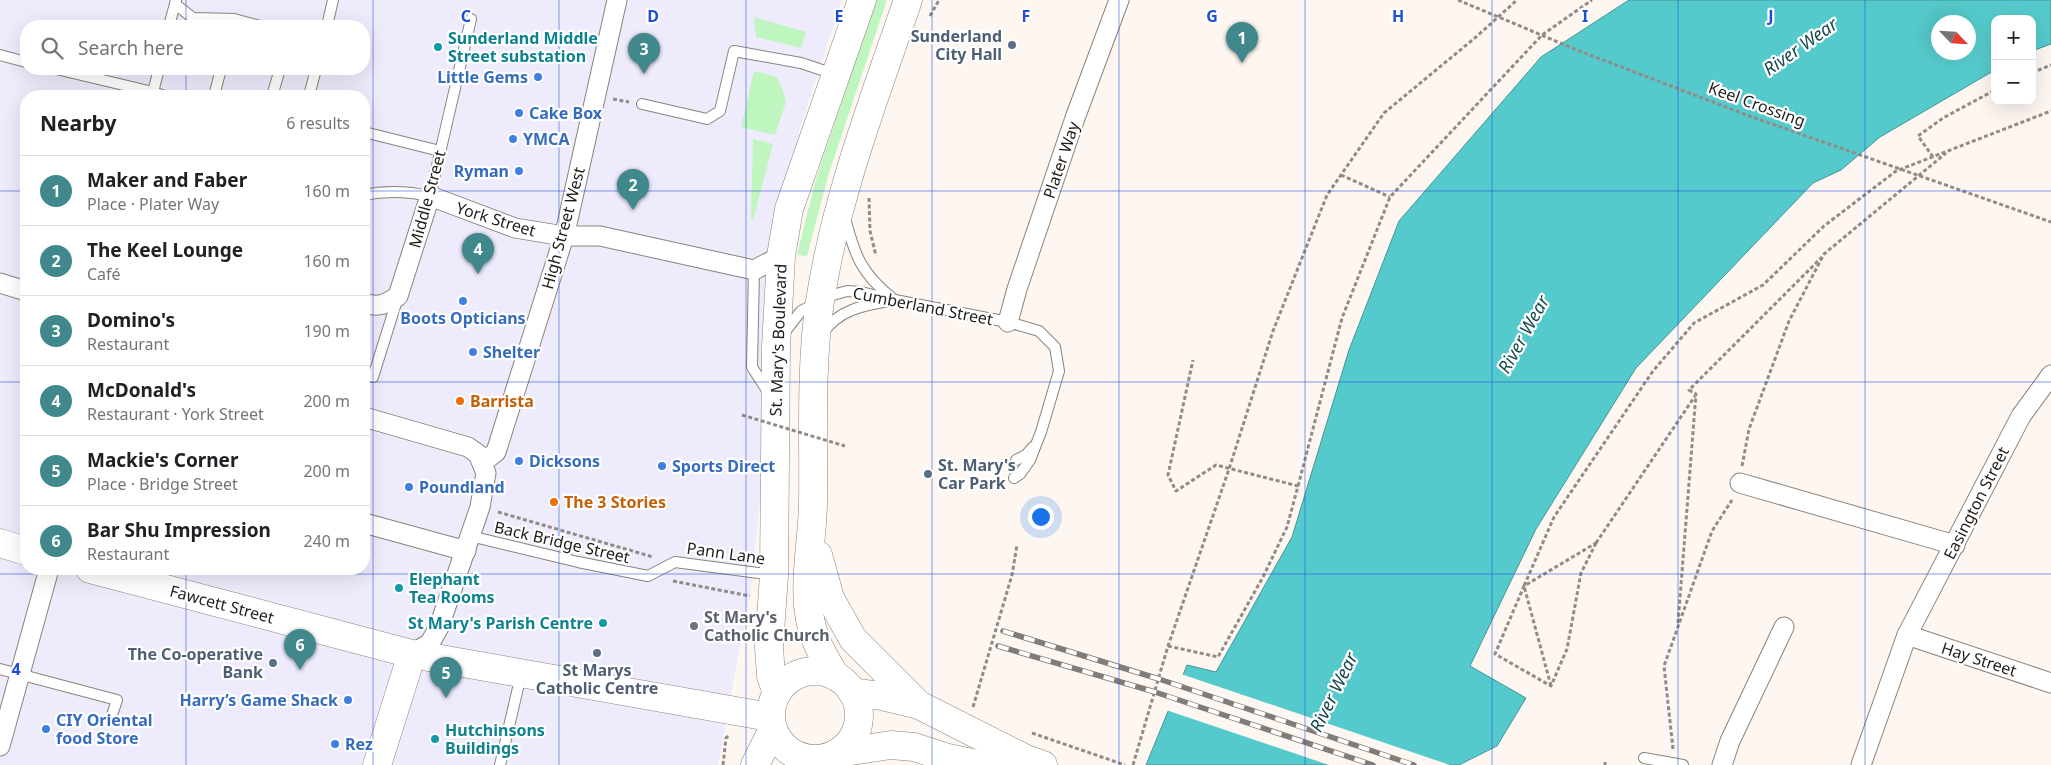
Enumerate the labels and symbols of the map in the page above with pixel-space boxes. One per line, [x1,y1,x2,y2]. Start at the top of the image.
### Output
text: C [461,5,471,27]
text: D [647,5,659,27]
text: E [835,5,844,27]
text: F [1022,5,1030,27]
text: G [1206,5,1218,27]
text: H [1392,5,1404,27]
text: I [1582,5,1588,27]
text: J [1766,5,1774,27]
water label: River Wear [1758,11,1843,80]
north arrow [1931,15,1976,60]
pin: 1 [1226,22,1258,63]
place label: Sunderland City Hall [911,25,1002,65]
place label: Sunderland Middle Street substation [448,27,598,67]
pin: 3 [628,33,660,74]
marker: Sunderland City Hall [1006,39,1018,51]
marker: Sunderland Middle Street substation [432,41,444,53]
place label: Little Gems [437,66,528,88]
marker: Little Gems [532,71,544,83]
street label: Keel Crossing [1706,76,1808,132]
place label: Cake Box [529,102,603,124]
marker: Cake Box [513,107,525,119]
street label: Plater Way [1038,118,1085,201]
place label: YMCA [523,128,570,150]
marker: YMCA [507,133,519,145]
street label: Middle Street [403,147,451,250]
place label: Ryman [454,160,509,182]
street label: High Street West [536,164,590,292]
marker: Ryman [513,165,525,177]
pin: 2 [617,169,649,210]
street label: York Street [454,197,539,242]
pin: 4 [462,233,494,274]
street label: St. Mary's Boulevard [764,263,792,417]
street label: Cumberland Street [851,282,995,330]
water label: River Wear [1492,290,1555,377]
marker: Boots Opticians [457,295,469,307]
place label: Boots Opticians [400,307,526,329]
place label: Shelter [483,341,540,363]
marker: Shelter [467,346,479,358]
place label: Barrista [470,390,534,412]
marker: Barrista [454,395,466,407]
street label: Easington Street [1938,443,2014,563]
place label: Dicksons [529,450,600,472]
place label: St. Mary's Car Park [938,454,1016,494]
marker: Dicksons [513,455,525,467]
place label: Sports Direct [672,455,775,477]
marker: Sports Direct [656,460,668,472]
marker: St. Mary's Car Park [922,468,934,480]
place label: Poundland [419,476,505,498]
marker: Poundland [403,481,415,493]
place label: The 3 Stories [564,491,666,513]
marker: The 3 Stories [548,496,560,508]
your location [1028,504,1054,530]
street label: Back Bridge Street [492,516,632,568]
street label: Pann Lane [685,537,767,569]
place label: Elephant Tea Rooms [409,568,495,608]
street label: Fawcett Street [167,580,277,629]
marker: Elephant Tea Rooms [393,582,405,594]
place label: St Mary's Catholic Church [704,606,830,646]
place label: St Mary's Parish Centre [408,612,593,634]
marker: St Mary's Parish Centre [597,617,609,629]
marker: St Mary's Catholic Church [688,620,700,632]
pin: 6 [284,629,316,670]
street label: Hay Street [1939,637,2020,682]
place label: The Co-operative Bank [128,643,263,683]
marker: St Marys Catholic Centre [591,647,603,659]
water label: River Wear [1303,648,1363,736]
marker: The Co-operative Bank [267,657,279,669]
pin: 5 [430,657,462,698]
text: 4 [11,658,21,680]
place label: St Marys Catholic Centre [536,659,658,699]
place label: Harry’s Game Shack [179,689,338,711]
marker: Harry’s Game Shack [342,694,354,706]
place label: CIY Oriental food Store [56,709,153,749]
place label: Hutchinsons Buildings [445,719,545,759]
marker: CIY Oriental food Store [40,723,52,735]
place label: Rez [345,733,373,755]
marker: Hutchinsons Buildings [429,733,441,745]
marker: Rez [329,738,341,750]

